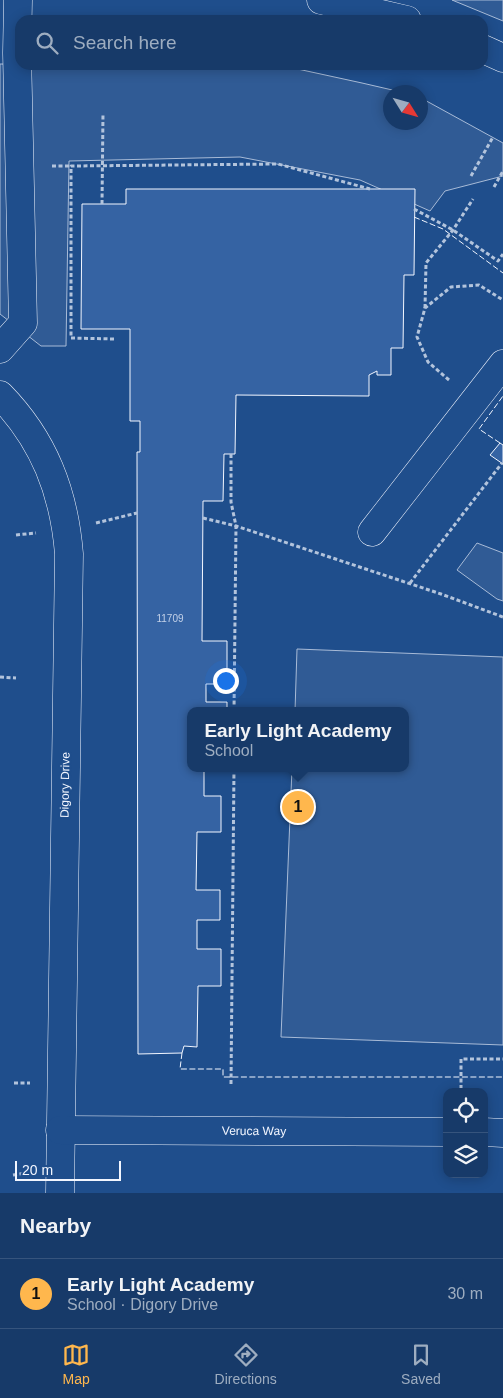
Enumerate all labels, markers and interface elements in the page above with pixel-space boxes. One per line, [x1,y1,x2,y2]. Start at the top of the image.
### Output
search box [15,15,488,70]
icon: search [33,29,61,57]
text: Search here [73,32,177,53]
north arrow [383,85,428,130]
house number: 11709 [156,613,184,624]
your location [213,668,239,694]
popup [187,707,409,772]
text: Early Light Academy [204,720,392,741]
text: School [204,742,253,759]
street label: Digory Drive [57,752,73,818]
pin: 1 [282,788,314,826]
map controls [443,1088,488,1178]
button: locate [443,1088,488,1133]
street label: Veruca Way [222,1124,286,1138]
button: layers [443,1133,488,1178]
scale bar [15,1158,121,1181]
text: 20 m [22,1162,53,1178]
text: Nearby [20,1214,91,1237]
text: Early Light Academy [67,1274,254,1295]
text: 1 [32,1285,40,1302]
text: 30 m [447,1285,483,1302]
text: School · Digory Drive [67,1296,218,1313]
tab: Map [62,1341,90,1387]
tab: Directions [215,1341,277,1387]
tab: Saved [401,1341,441,1387]

